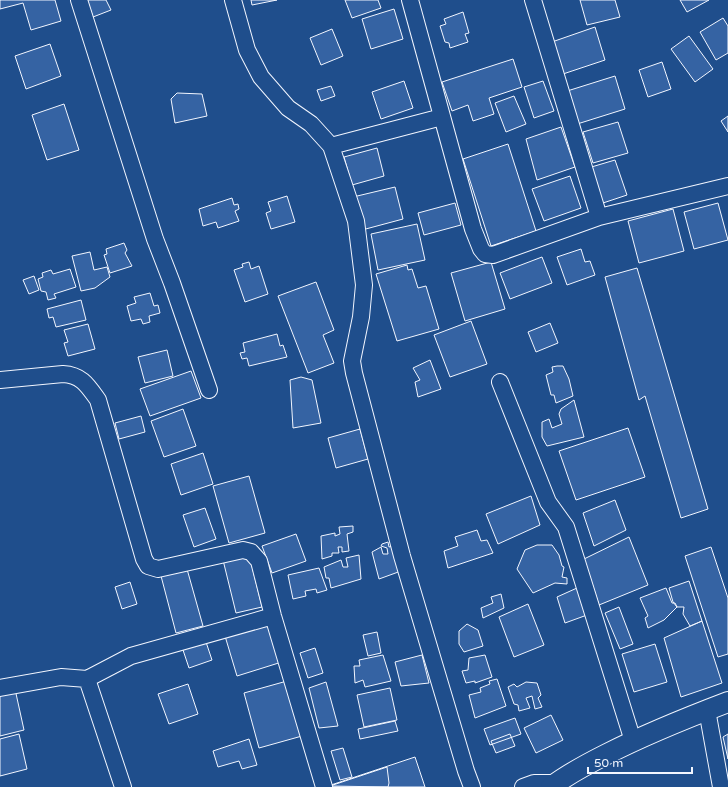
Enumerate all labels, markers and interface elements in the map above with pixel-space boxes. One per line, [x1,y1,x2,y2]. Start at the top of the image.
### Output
scale bar [588,749,692,775]
text: 50 m [594,756,623,770]

